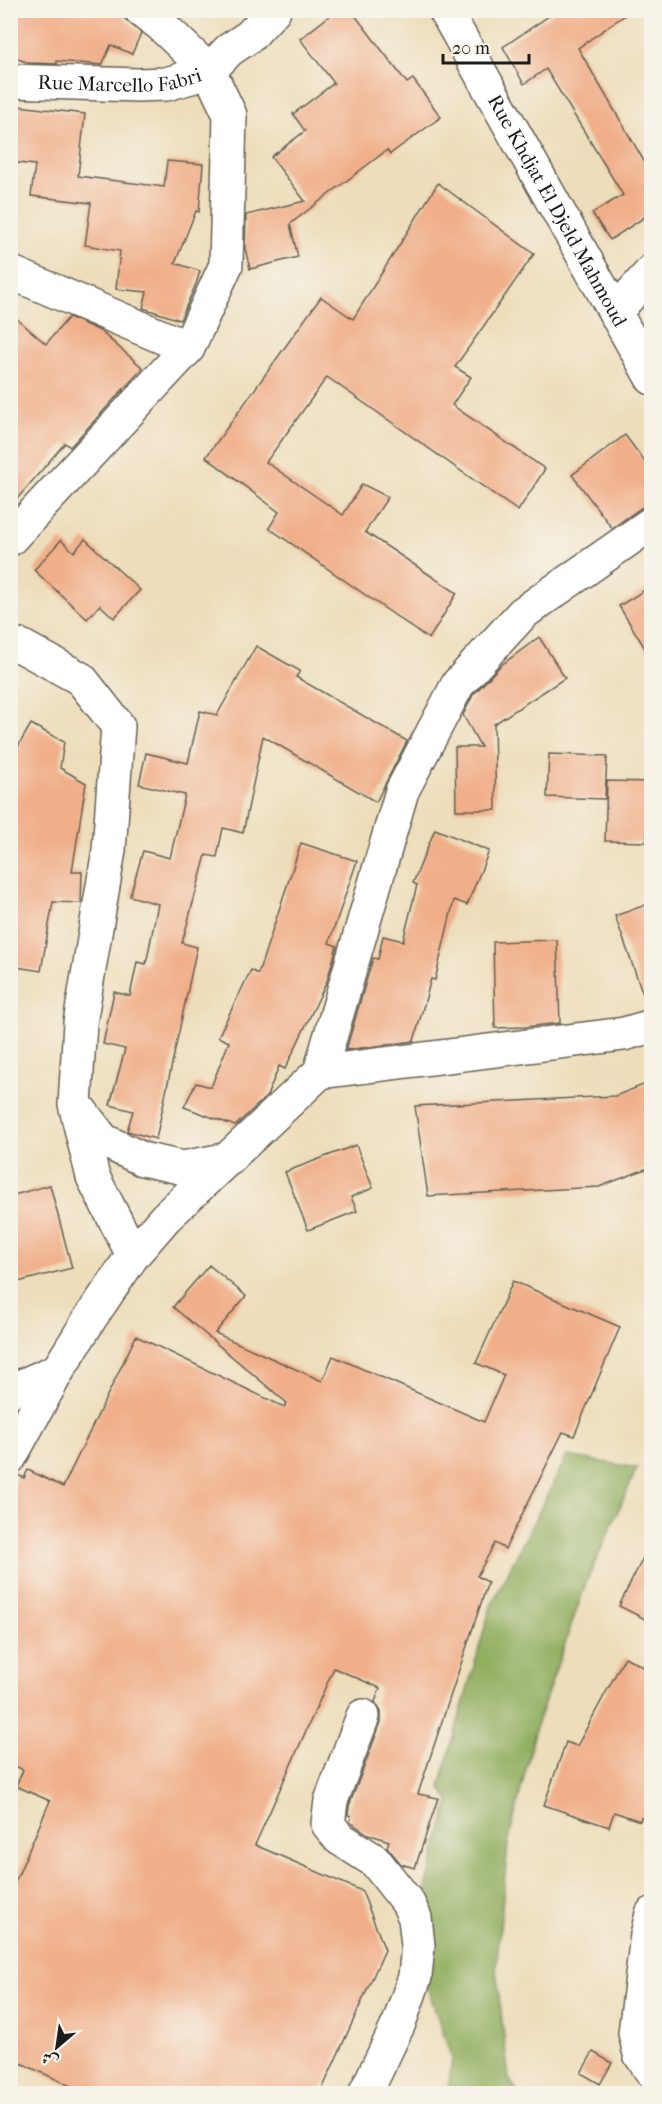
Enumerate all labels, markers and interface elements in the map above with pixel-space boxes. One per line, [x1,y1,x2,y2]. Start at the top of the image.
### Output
scale bar [443,27,528,65]
text: 20 m [452,38,490,59]
street label: Rue Marcello Fabri [37,63,204,97]
street label: Rue Khdjat El Djeld Mahmoud [483,91,633,331]
north arrow [27,2017,87,2077]
text: ش [38,2048,62,2072]

